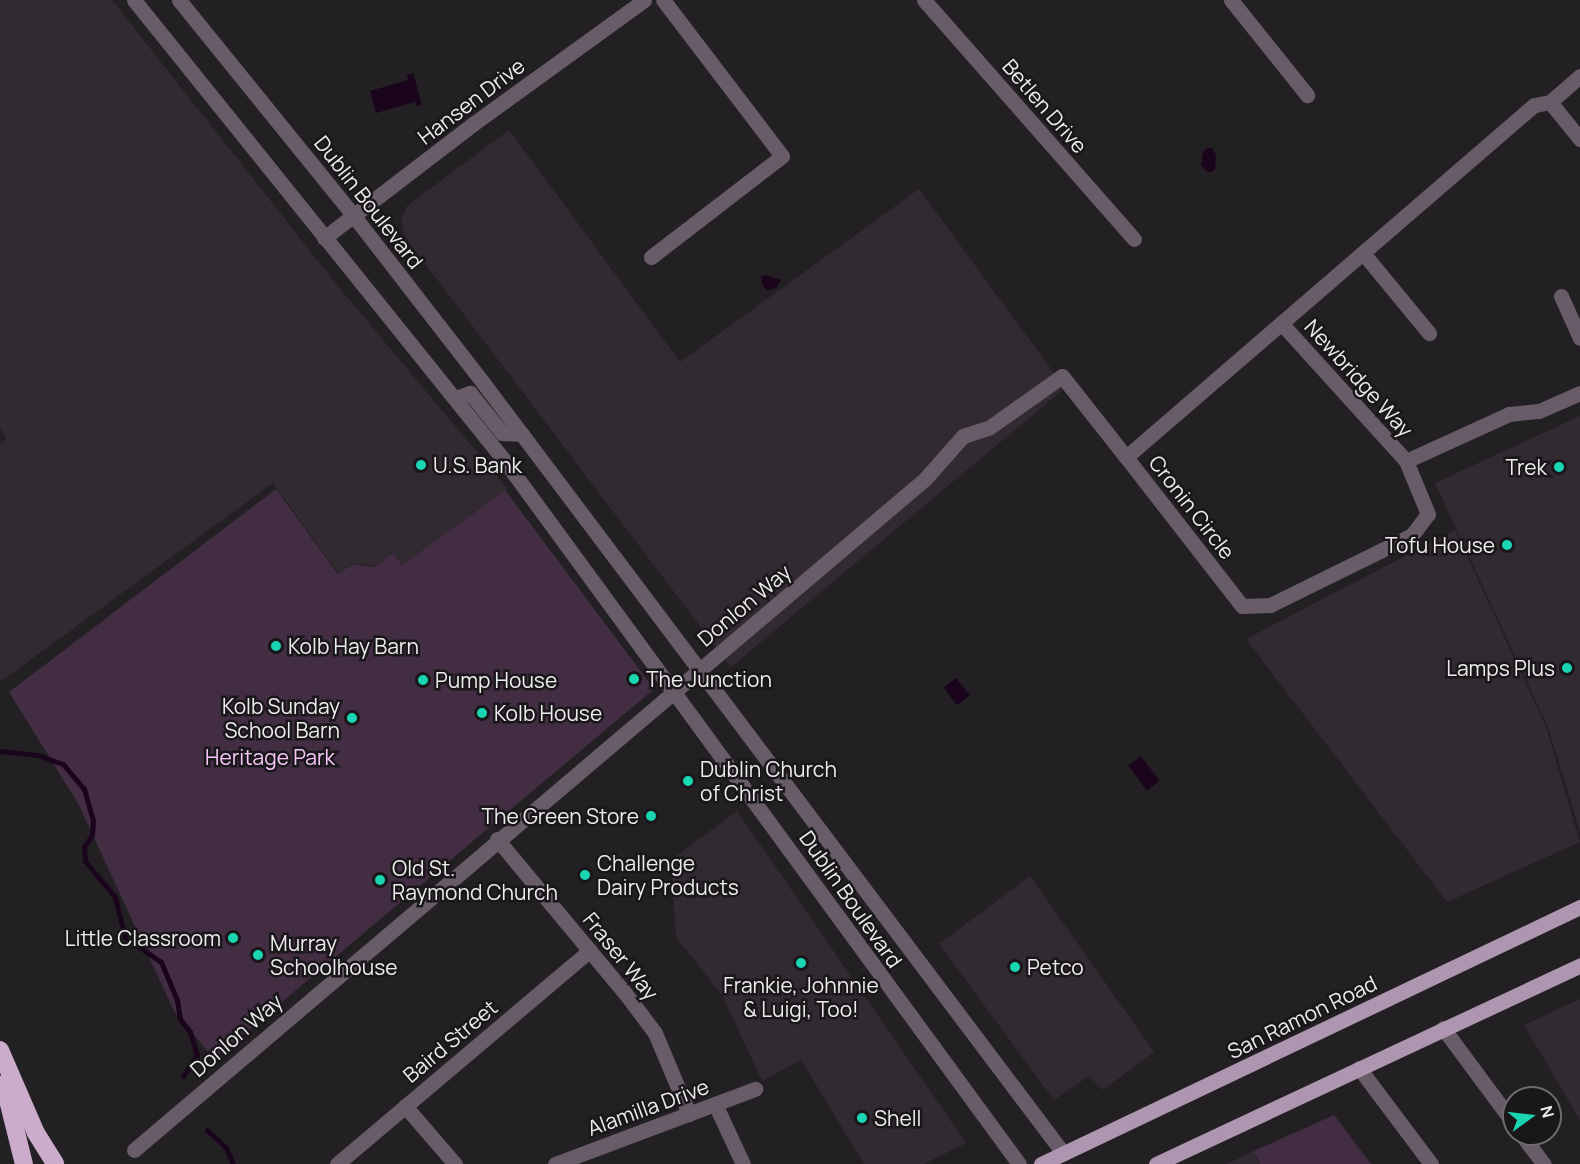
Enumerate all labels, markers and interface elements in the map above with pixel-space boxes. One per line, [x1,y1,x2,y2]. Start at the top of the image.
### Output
street label: Hansen Drive [413,53,529,149]
street label: Betlen Drive [997,54,1093,158]
street label: Dublin Boulevard [309,131,429,273]
street label: Newbridge Way [1300,314,1418,442]
street label: Cronin Circle [1144,450,1240,564]
place label: U.S. Bank [433,452,522,478]
place label: Trek [1505,454,1547,480]
marker: U.S. Bank [414,458,428,472]
marker: Trek [1552,460,1566,474]
place label: Tofu House [1385,532,1495,558]
marker: Tofu House [1500,538,1514,552]
street label: Donlon Way [692,559,796,651]
place label: Kolb Hay Barn [288,633,419,659]
marker: Kolb Hay Barn [269,639,283,653]
place label: Lamps Plus [1446,655,1555,681]
marker: Lamps Plus [1560,661,1574,675]
place label: The Junction [646,666,772,692]
place label: Pump House [435,667,557,693]
marker: The Junction [627,672,641,686]
marker: Pump House [416,673,430,687]
place label: Kolb Sunday School Barn [222,693,340,743]
place label: Kolb House [494,700,602,726]
marker: Kolb House [475,706,489,720]
marker: Kolb Sunday School Barn [345,711,359,725]
park label: Heritage Park [205,744,335,770]
place label: Dublin Church of Christ [700,756,837,806]
marker: Dublin Church of Christ [681,774,695,788]
place label: The Green Store [481,803,639,829]
marker: The Green Store [644,809,658,823]
street label: Dublin Boulevard [794,826,908,972]
place label: Challenge Dairy Products [597,850,739,900]
place label: Old St. Raymond Church [392,855,558,905]
marker: Challenge Dairy Products [578,868,592,882]
marker: Old St. Raymond Church [373,873,387,887]
street label: Fraser Way [578,907,664,1005]
place label: Little Classroom [65,925,221,951]
place label: Murray Schoolhouse [270,930,397,980]
marker: Little Classroom [226,931,240,945]
marker: Murray Schoolhouse [251,948,265,962]
place label: Petco [1027,954,1084,980]
marker: Frankie, Johnnie & Luigi, Too! [794,956,808,970]
marker: Petco [1008,960,1022,974]
street label: San Ramon Road [1223,970,1381,1064]
place label: Frankie, Johnnie & Luigi, Too! [723,972,879,1022]
street label: Donlon Way [185,988,287,1082]
street label: Baird Street [398,994,502,1088]
street label: Alamilla Drive [584,1073,712,1141]
north arrow [1502,1086,1562,1146]
text: N [1535,1103,1560,1120]
place label: Shell [874,1105,922,1131]
marker: Shell [855,1111,869,1125]

